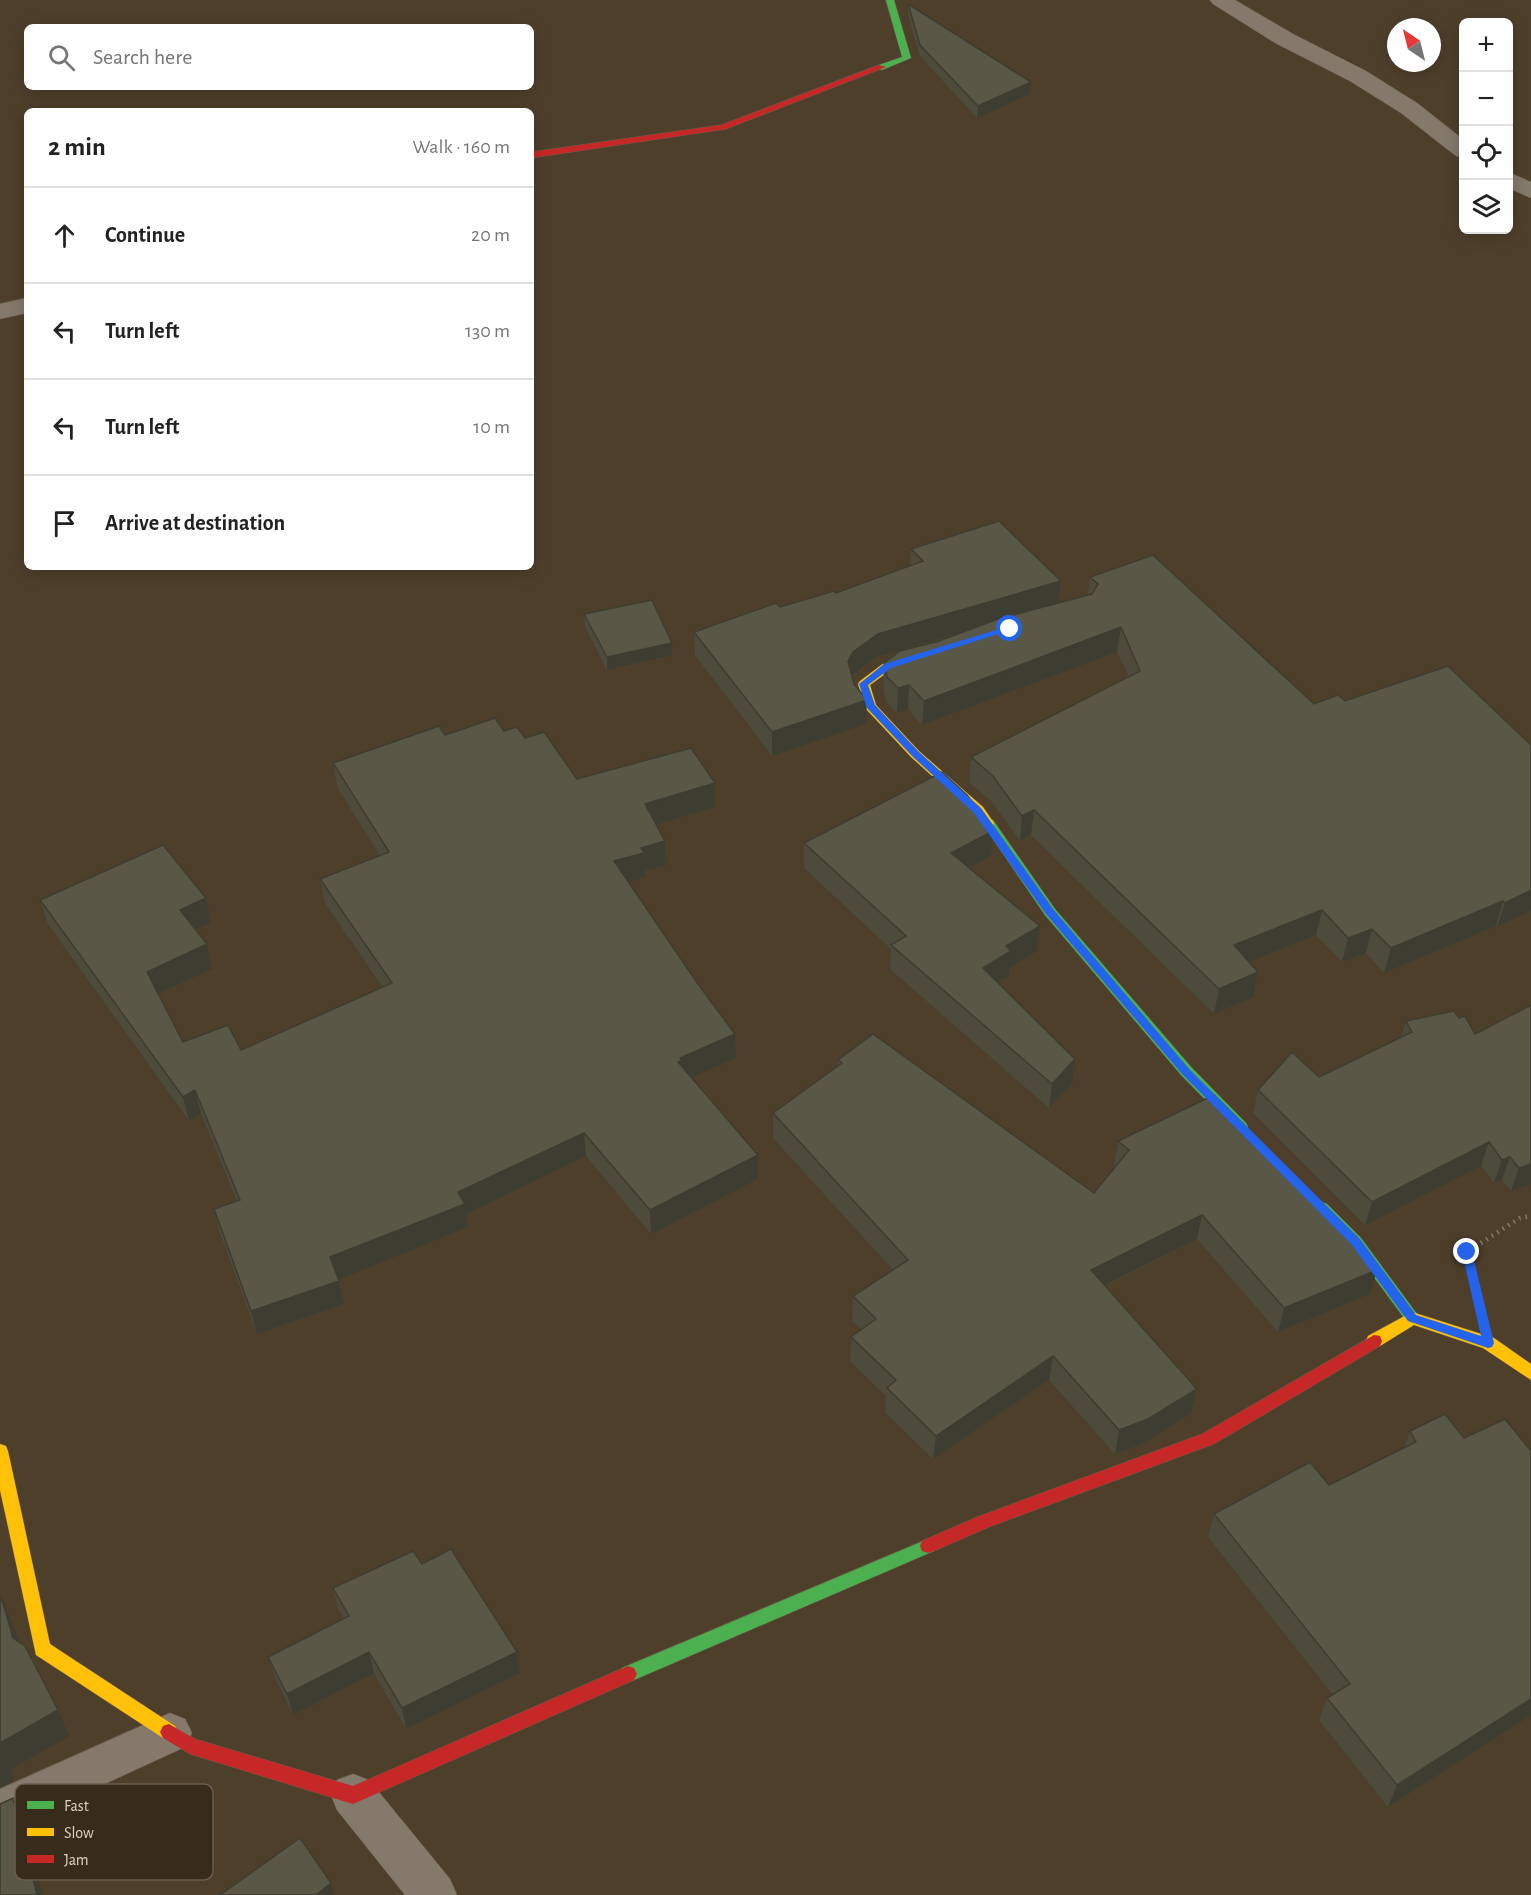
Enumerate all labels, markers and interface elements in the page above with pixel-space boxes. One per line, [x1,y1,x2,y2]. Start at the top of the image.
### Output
north arrow [1387,18,1441,72]
map controls [1459,18,1513,234]
button: + [1459,18,1513,72]
search box [24,24,534,90]
icon: search [45,41,78,74]
text: Search here [93,46,192,68]
button: − [1459,72,1513,126]
button: locate [1459,126,1513,180]
text: 2 min [48,134,106,160]
text: Walk · 160 m [413,137,510,157]
button: layers [1459,180,1513,234]
icon: ahead [48,219,81,252]
text: Continue [105,224,185,246]
text: 20 m [471,225,510,245]
icon: left [48,315,81,348]
text: Turn left [105,320,179,342]
text: 130 m [465,321,510,341]
icon: left [48,411,81,444]
text: Turn left [105,416,179,438]
text: 10 m [473,417,510,437]
icon: arrive [48,507,81,540]
text: Arrive at destination [105,512,285,534]
route start [996,615,1022,641]
route end [1453,1238,1479,1264]
legend [15,1784,213,1880]
text: Fast [64,1798,89,1814]
text: Slow [64,1825,94,1841]
text: Jam [64,1852,89,1868]

